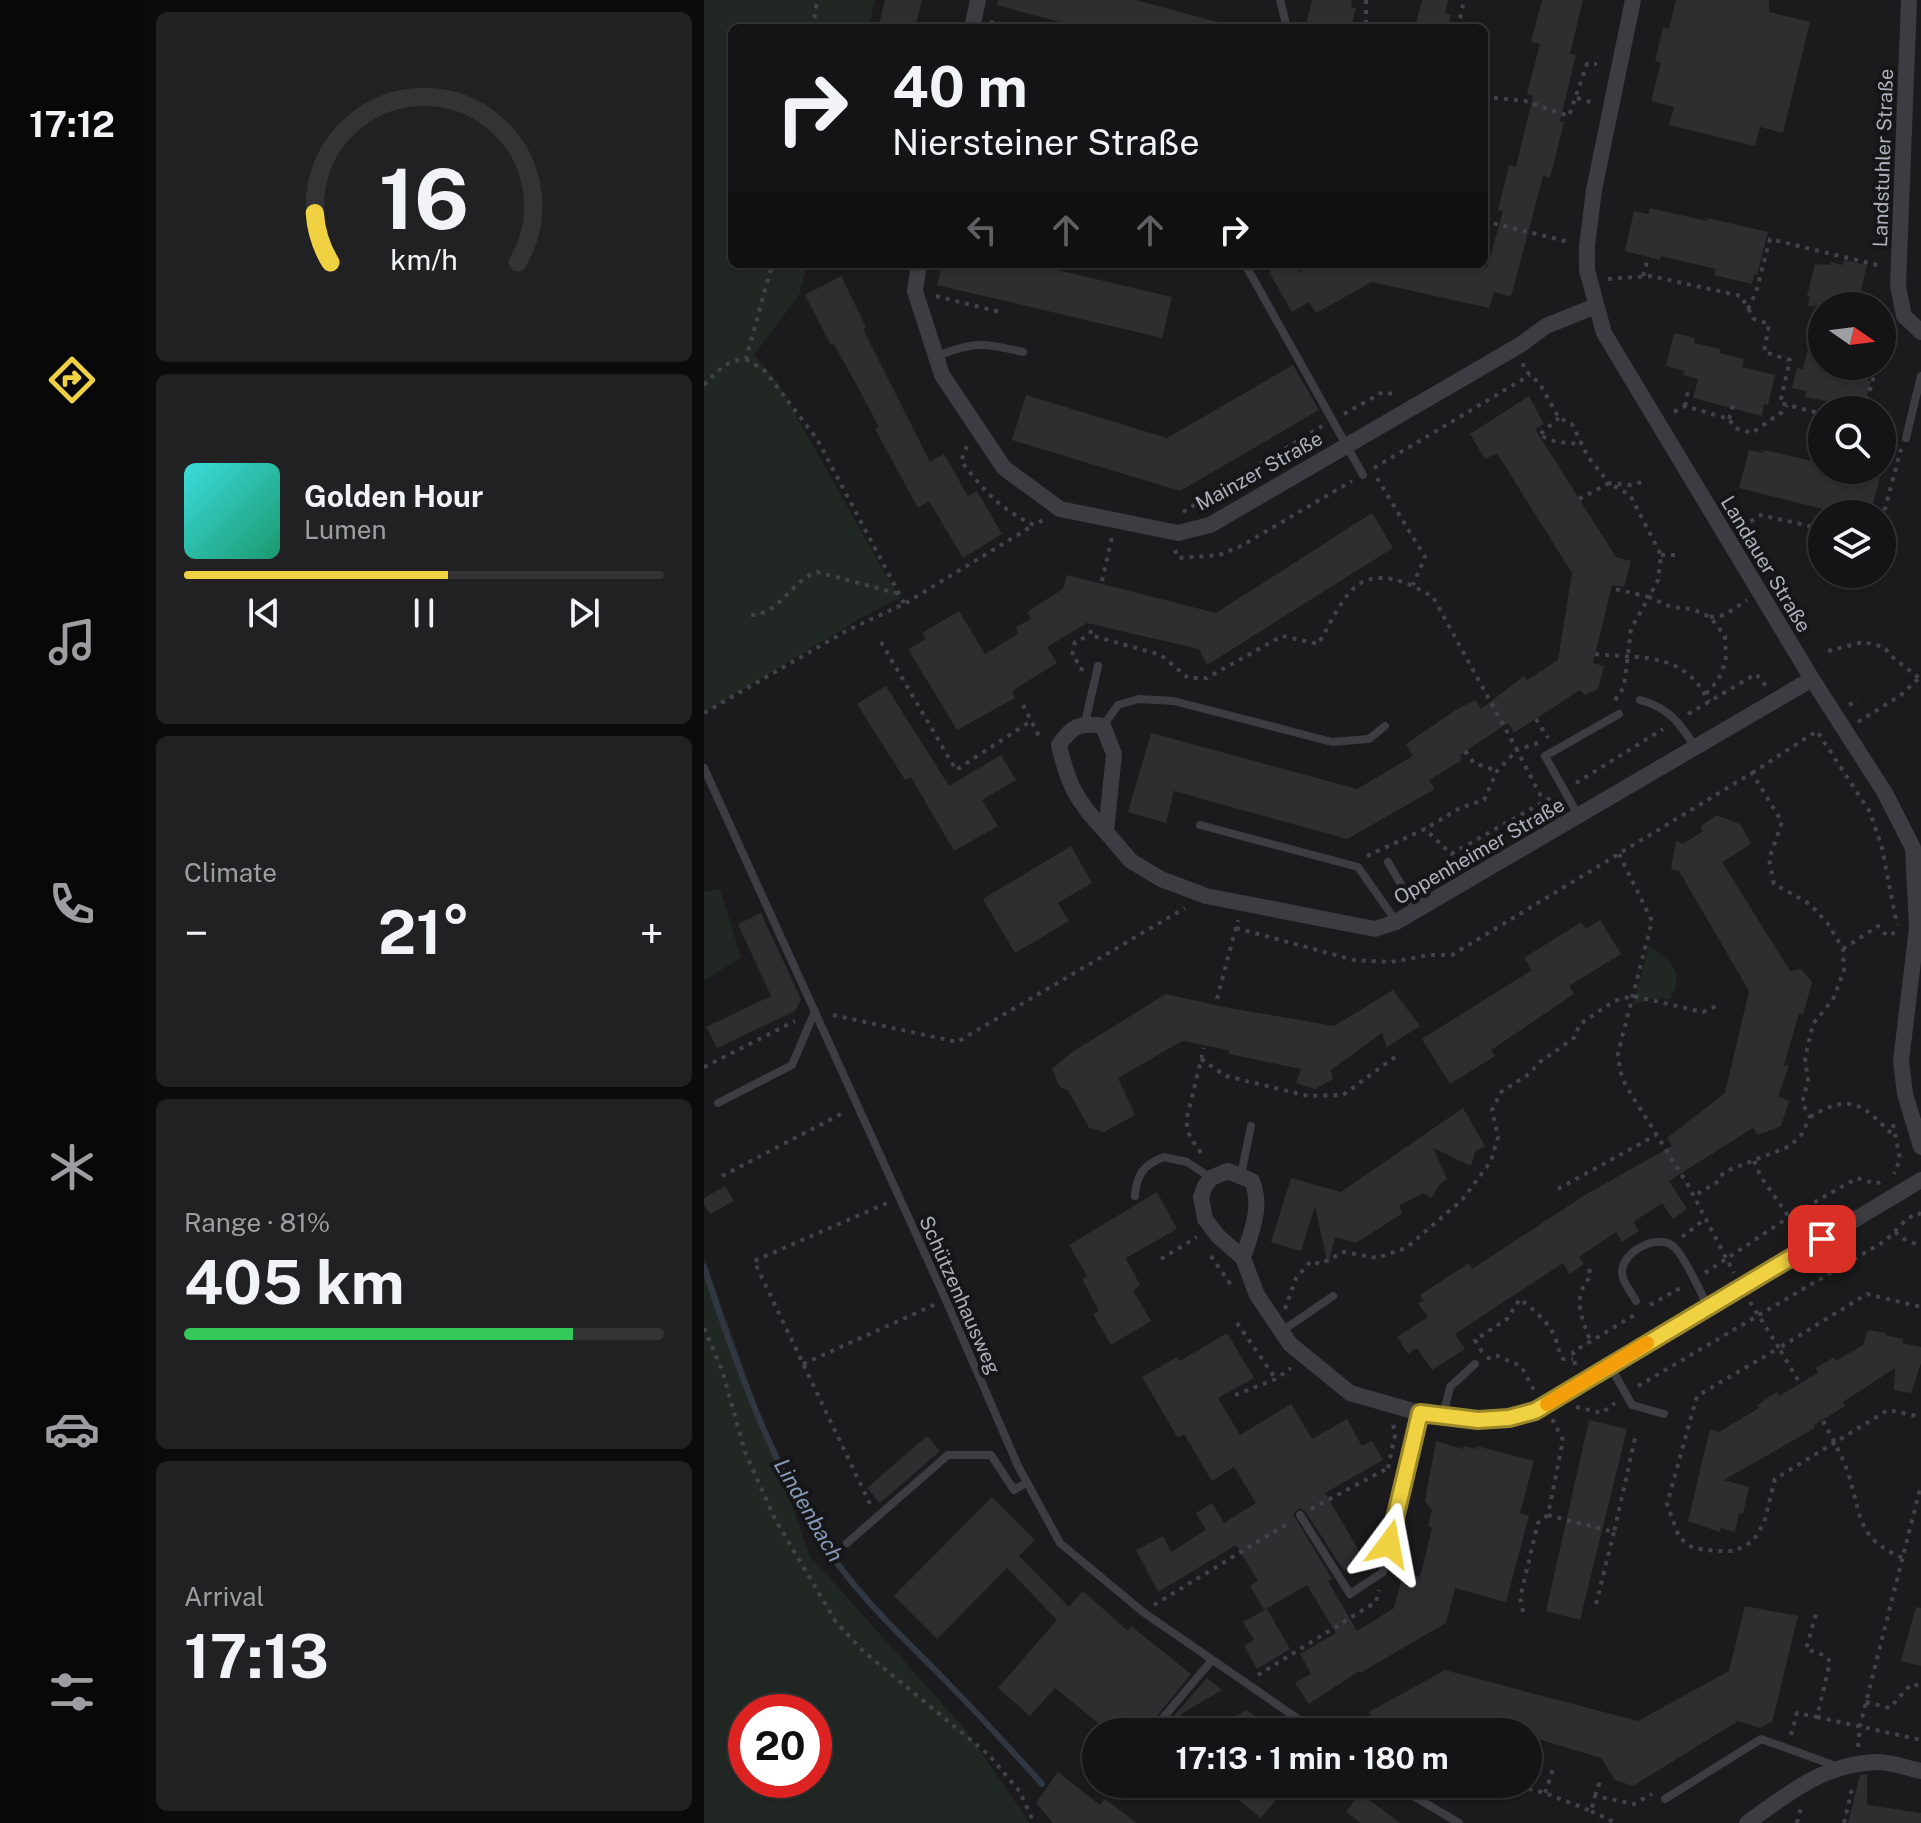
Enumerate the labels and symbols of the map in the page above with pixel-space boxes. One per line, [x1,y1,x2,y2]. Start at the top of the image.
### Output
street label: Landstuhler Straße [1868,68,1898,248]
north arrow [1808,292,1896,380]
street label: Mainzer Straße [1191,426,1327,516]
street label: Landauer Straße [1716,491,1816,637]
street label: Oppenheimer Straße [1389,792,1569,910]
pin [1788,1205,1856,1273]
street label: Schützenhausweg [914,1212,1006,1378]
water label: Lindenbach [769,1454,849,1566]
position arrow [1347,1502,1431,1586]
speed limit sign: 20 [728,1694,832,1798]

